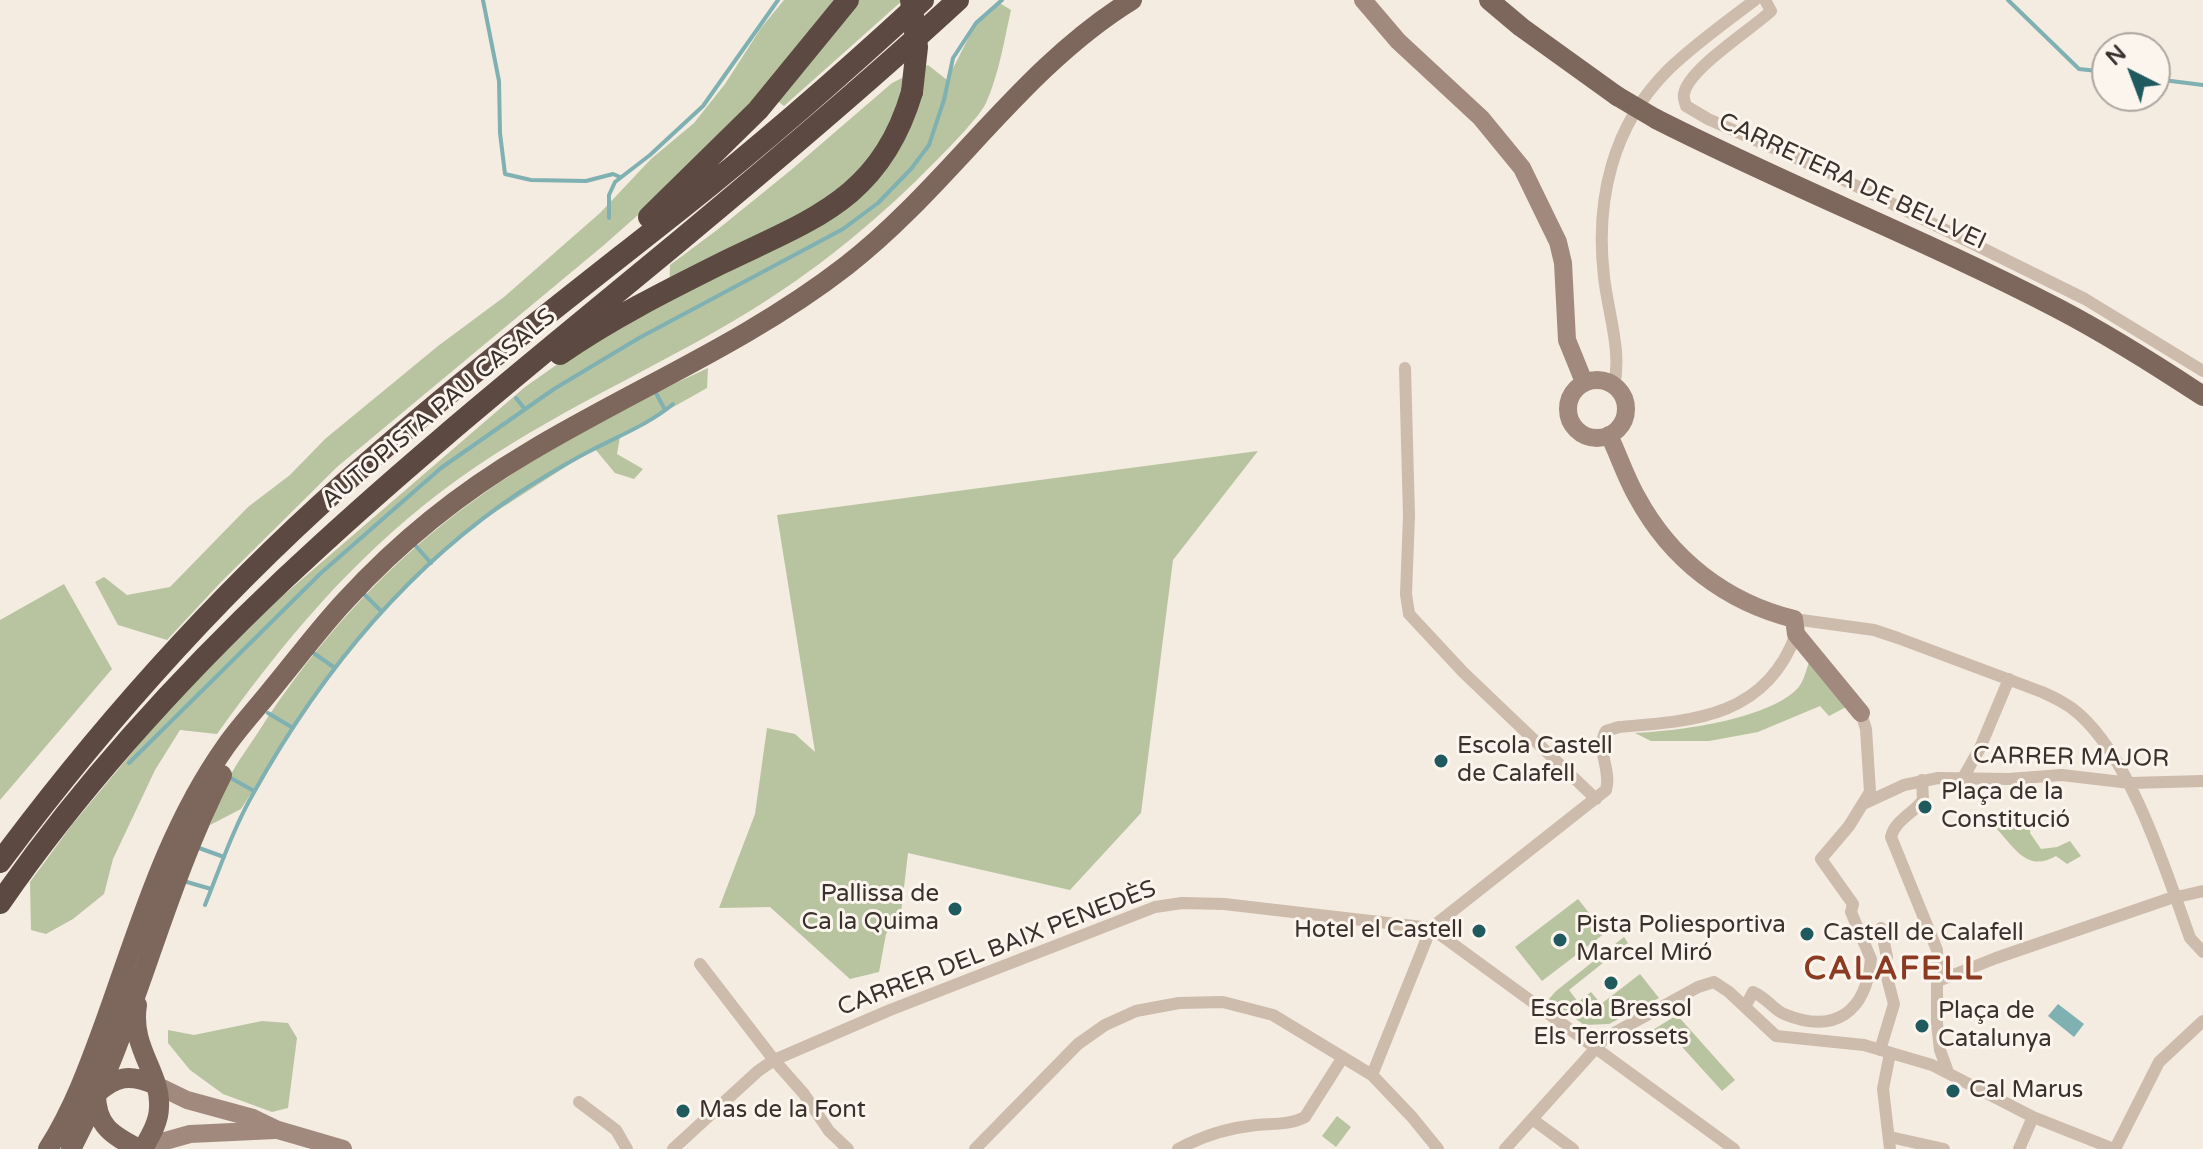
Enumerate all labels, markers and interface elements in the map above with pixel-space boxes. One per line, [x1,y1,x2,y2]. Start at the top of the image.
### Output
north arrow [2091,32,2171,112]
text: N [2101,40,2132,71]
street label: CARRETERA DE BELLVEI [1714,107,1990,257]
street label: AUTOPISTA PAU CASALS [316,303,562,515]
place label: Escola Castell de Calafell [1457,733,1613,789]
street label: CARRER MAJOR [1973,742,2169,774]
marker: Escola Castell de Calafell [1432,752,1450,770]
place label: Plaça de la Constitució [1941,779,2070,835]
marker: Plaça de la Constitució [1916,798,1934,816]
street label: CARRER DEL BAIX PENEDÈS [834,875,1160,1023]
place label: Pallissa de Ca la Quima [801,881,939,937]
marker: Pallissa de Ca la Quima [946,900,964,918]
place label: Pista Poliesportiva Marcel Miró [1576,912,1786,968]
place label: Hotel el Castell [1294,917,1463,945]
place label: Castell de Calafell [1823,920,2024,948]
marker: Hotel el Castell [1470,922,1488,940]
marker: Castell de Calafell [1798,925,1816,943]
marker: Pista Poliesportiva Marcel Miró [1551,931,1569,949]
district label: CALAFELL [1804,952,1984,990]
marker: Escola Bressol Els Terrossets [1602,974,1620,992]
place label: Escola Bressol Els Terrossets [1530,996,1692,1052]
place label: Plaça de Catalunya [1938,998,2052,1054]
marker: Plaça de Catalunya [1913,1017,1931,1035]
place label: Cal Marus [1969,1077,2083,1105]
marker: Cal Marus [1944,1082,1962,1100]
place label: Mas de la Font [699,1097,866,1125]
marker: Mas de la Font [674,1102,692,1120]

